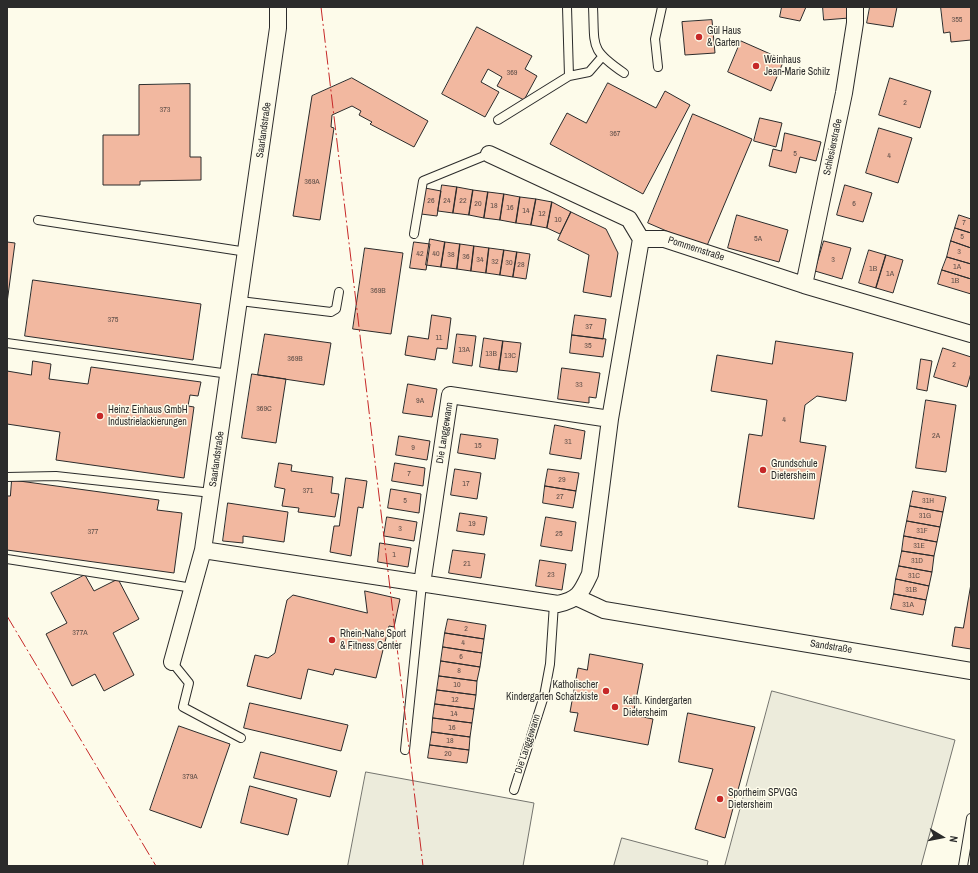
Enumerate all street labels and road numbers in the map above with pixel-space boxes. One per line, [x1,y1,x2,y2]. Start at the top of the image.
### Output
street label: Saarlandstraße [254,101,274,159]
street label: Schlesierstraße [821,118,845,176]
street label: Pommernstraße [666,234,726,264]
street label: Die Langgewann [434,401,456,465]
street label: Saarlandstraße [207,430,227,488]
street label: Sandstraße [809,638,853,656]
street label: Die Langgewann [513,713,543,775]

